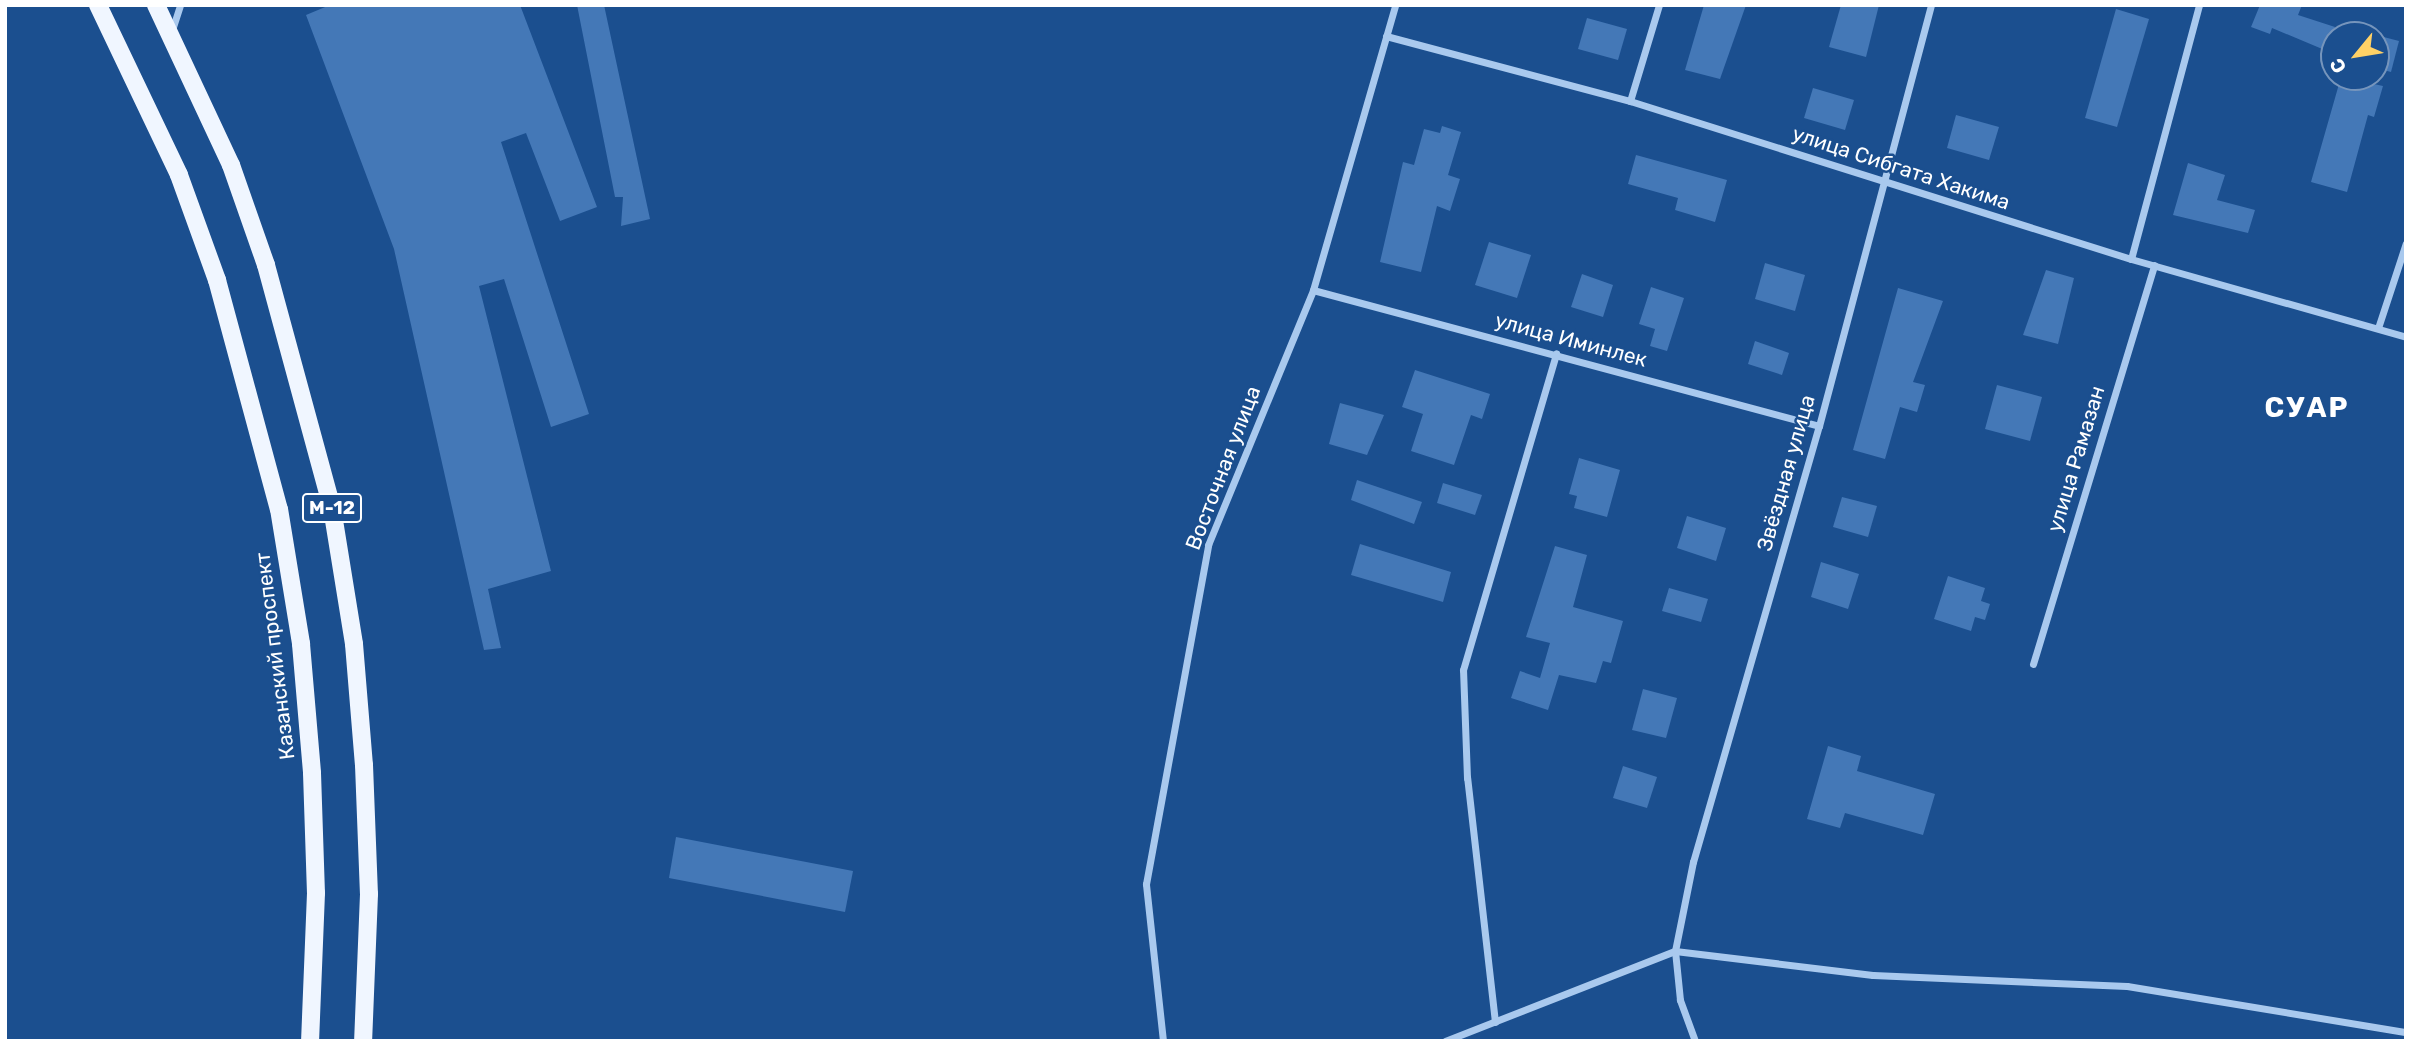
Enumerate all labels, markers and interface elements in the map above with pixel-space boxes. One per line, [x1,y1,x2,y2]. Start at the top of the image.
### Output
north arrow [2320,21,2390,91]
text: С [2325,54,2351,77]
street label: улица Сибгата Хакима [1789,121,2013,215]
street label: улица Иминлек [1492,308,1650,372]
street label: Восточная улица [1180,383,1266,553]
street label: улица Рамазан [2042,383,2110,535]
district label: СУАР [2265,391,2349,425]
street label: Звёздная улица [1752,392,1820,554]
road number: М-12 [300,492,364,524]
street label: Казанский проспект [250,551,300,761]

